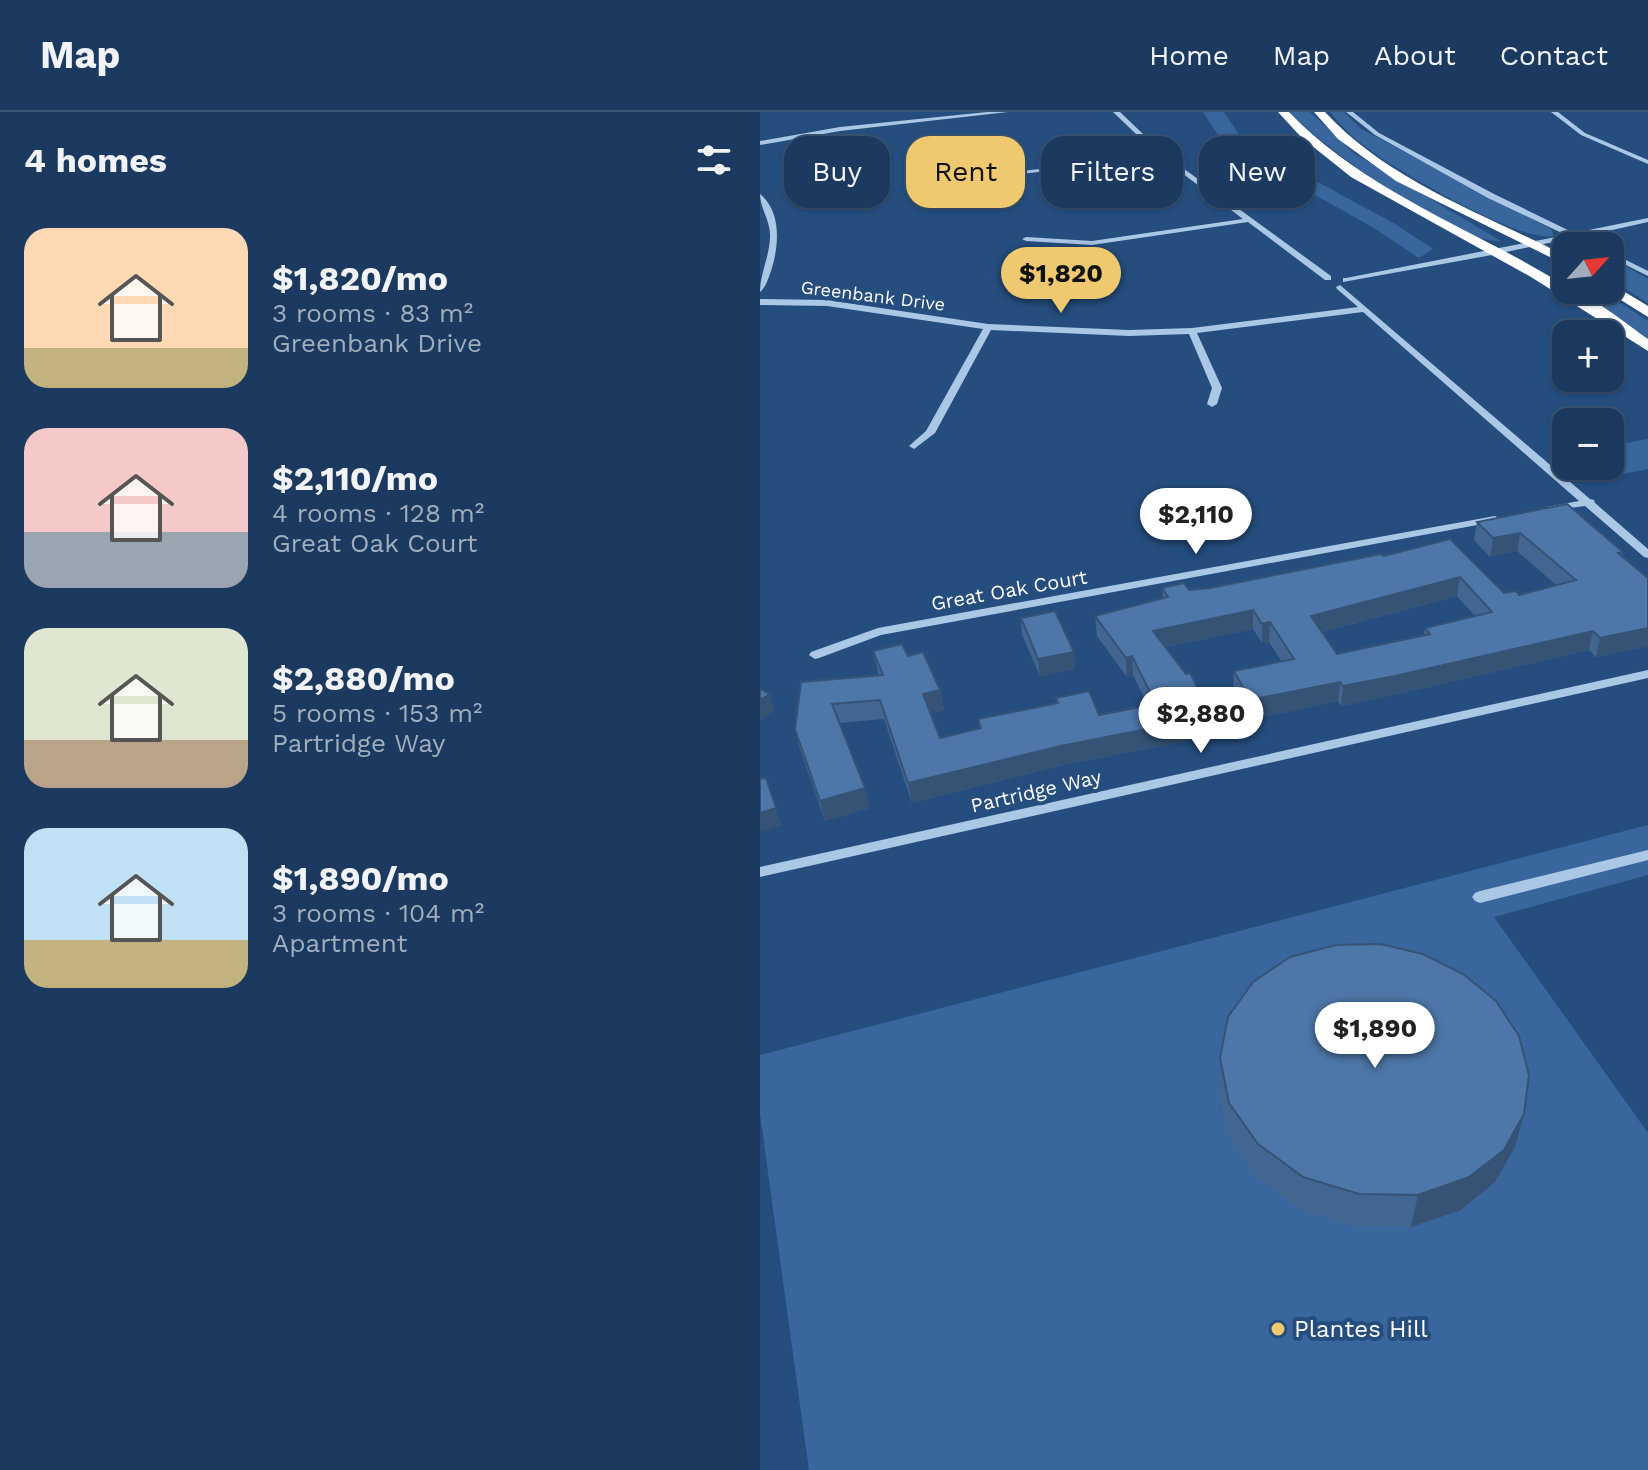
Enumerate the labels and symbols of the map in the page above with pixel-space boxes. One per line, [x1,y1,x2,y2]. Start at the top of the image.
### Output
north arrow [1552,232,1624,304]
pin: $1,820 [996,247,1126,315]
street label: Greenbank Drive [800,276,946,315]
pin: $2,110 [1131,488,1261,556]
street label: Great Oak Court [929,564,1089,616]
pin: $2,880 [1136,687,1266,755]
street label: Partridge Way [968,764,1104,818]
pin: $1,890 [1310,1002,1440,1070]
place label: Plantes Hill [1294,1315,1428,1343]
marker: Plantes Hill [1269,1320,1287,1338]

